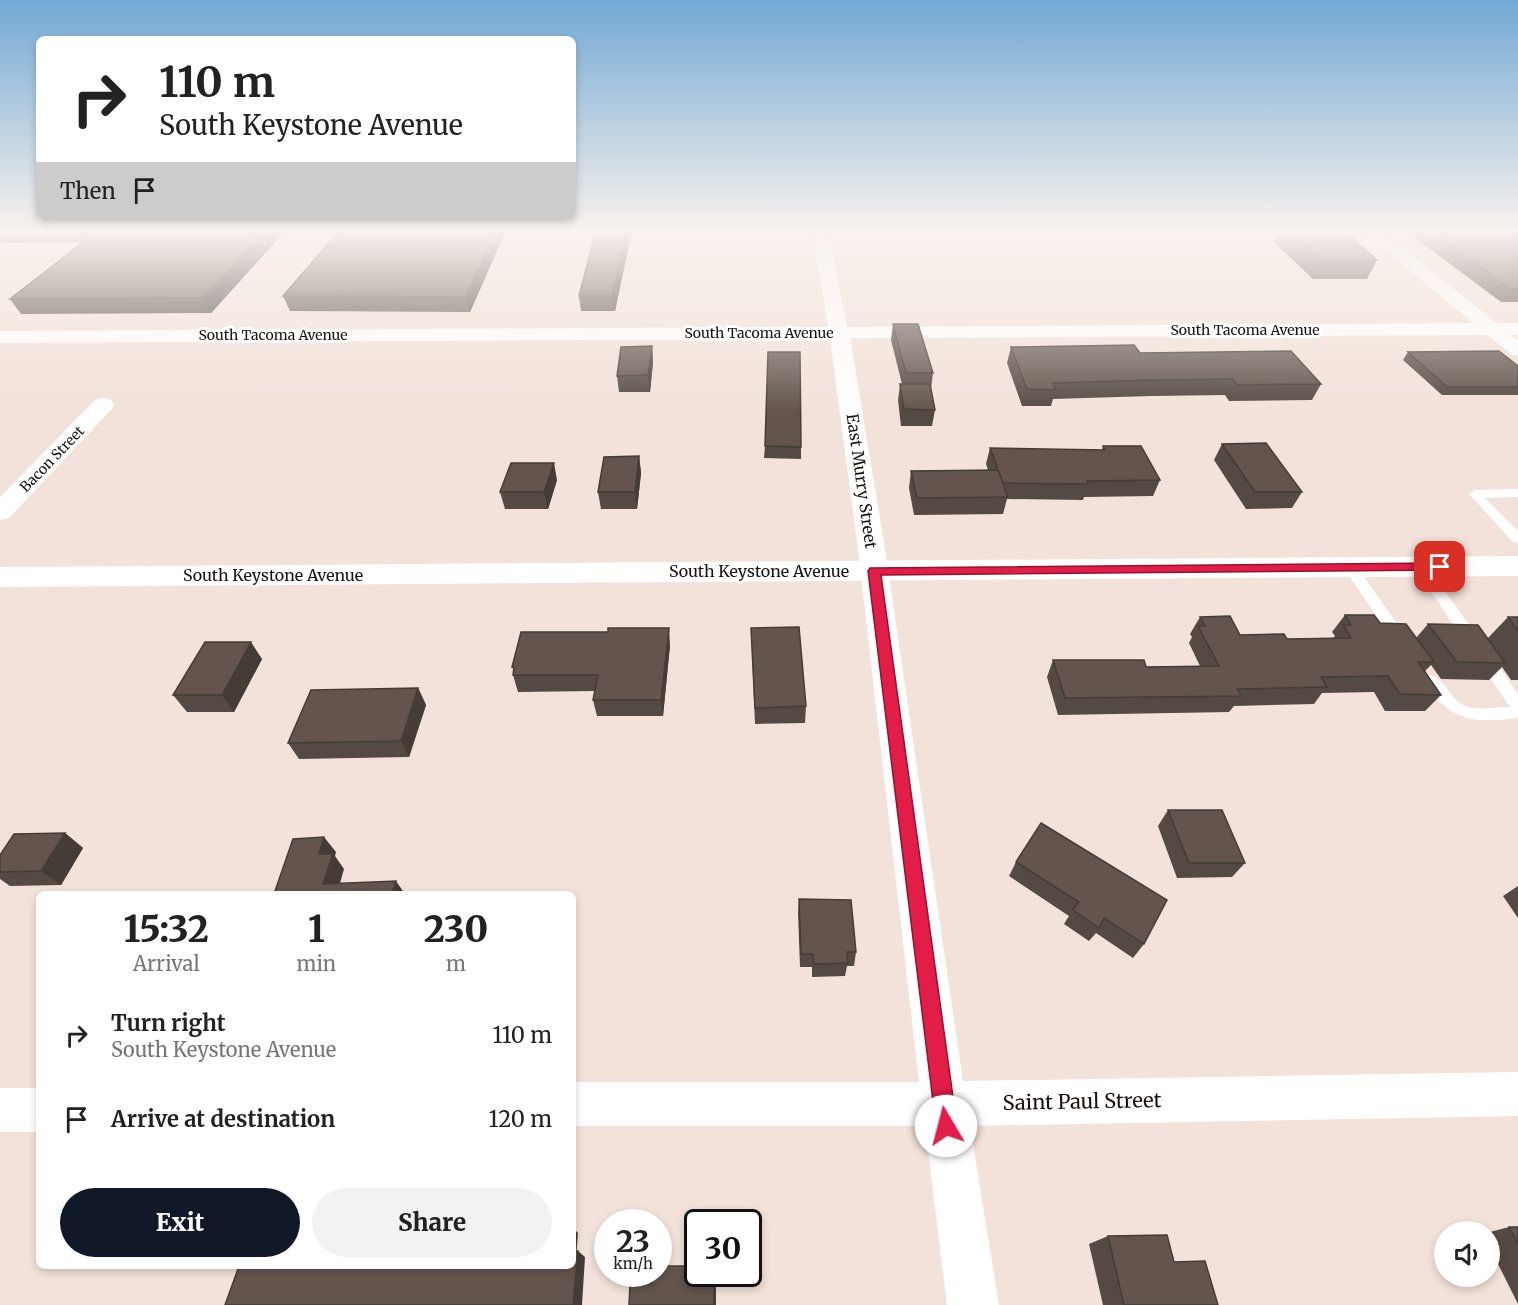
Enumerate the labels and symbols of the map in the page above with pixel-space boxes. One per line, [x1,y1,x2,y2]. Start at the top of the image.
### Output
street label: South Tacoma Avenue [1170,321,1320,339]
street label: South Tacoma Avenue [684,324,834,342]
street label: South Tacoma Avenue [198,326,348,344]
street label: East Murry Street [843,412,881,551]
street label: Bacon Street [16,422,88,496]
pin [1414,541,1465,592]
street label: South Keystone Avenue [669,561,849,581]
street label: South Keystone Avenue [183,565,363,585]
street label: Saint Paul Street [1002,1087,1162,1115]
position arrow [914,1094,978,1158]
speed limit sign: 30 [684,1209,762,1287]

